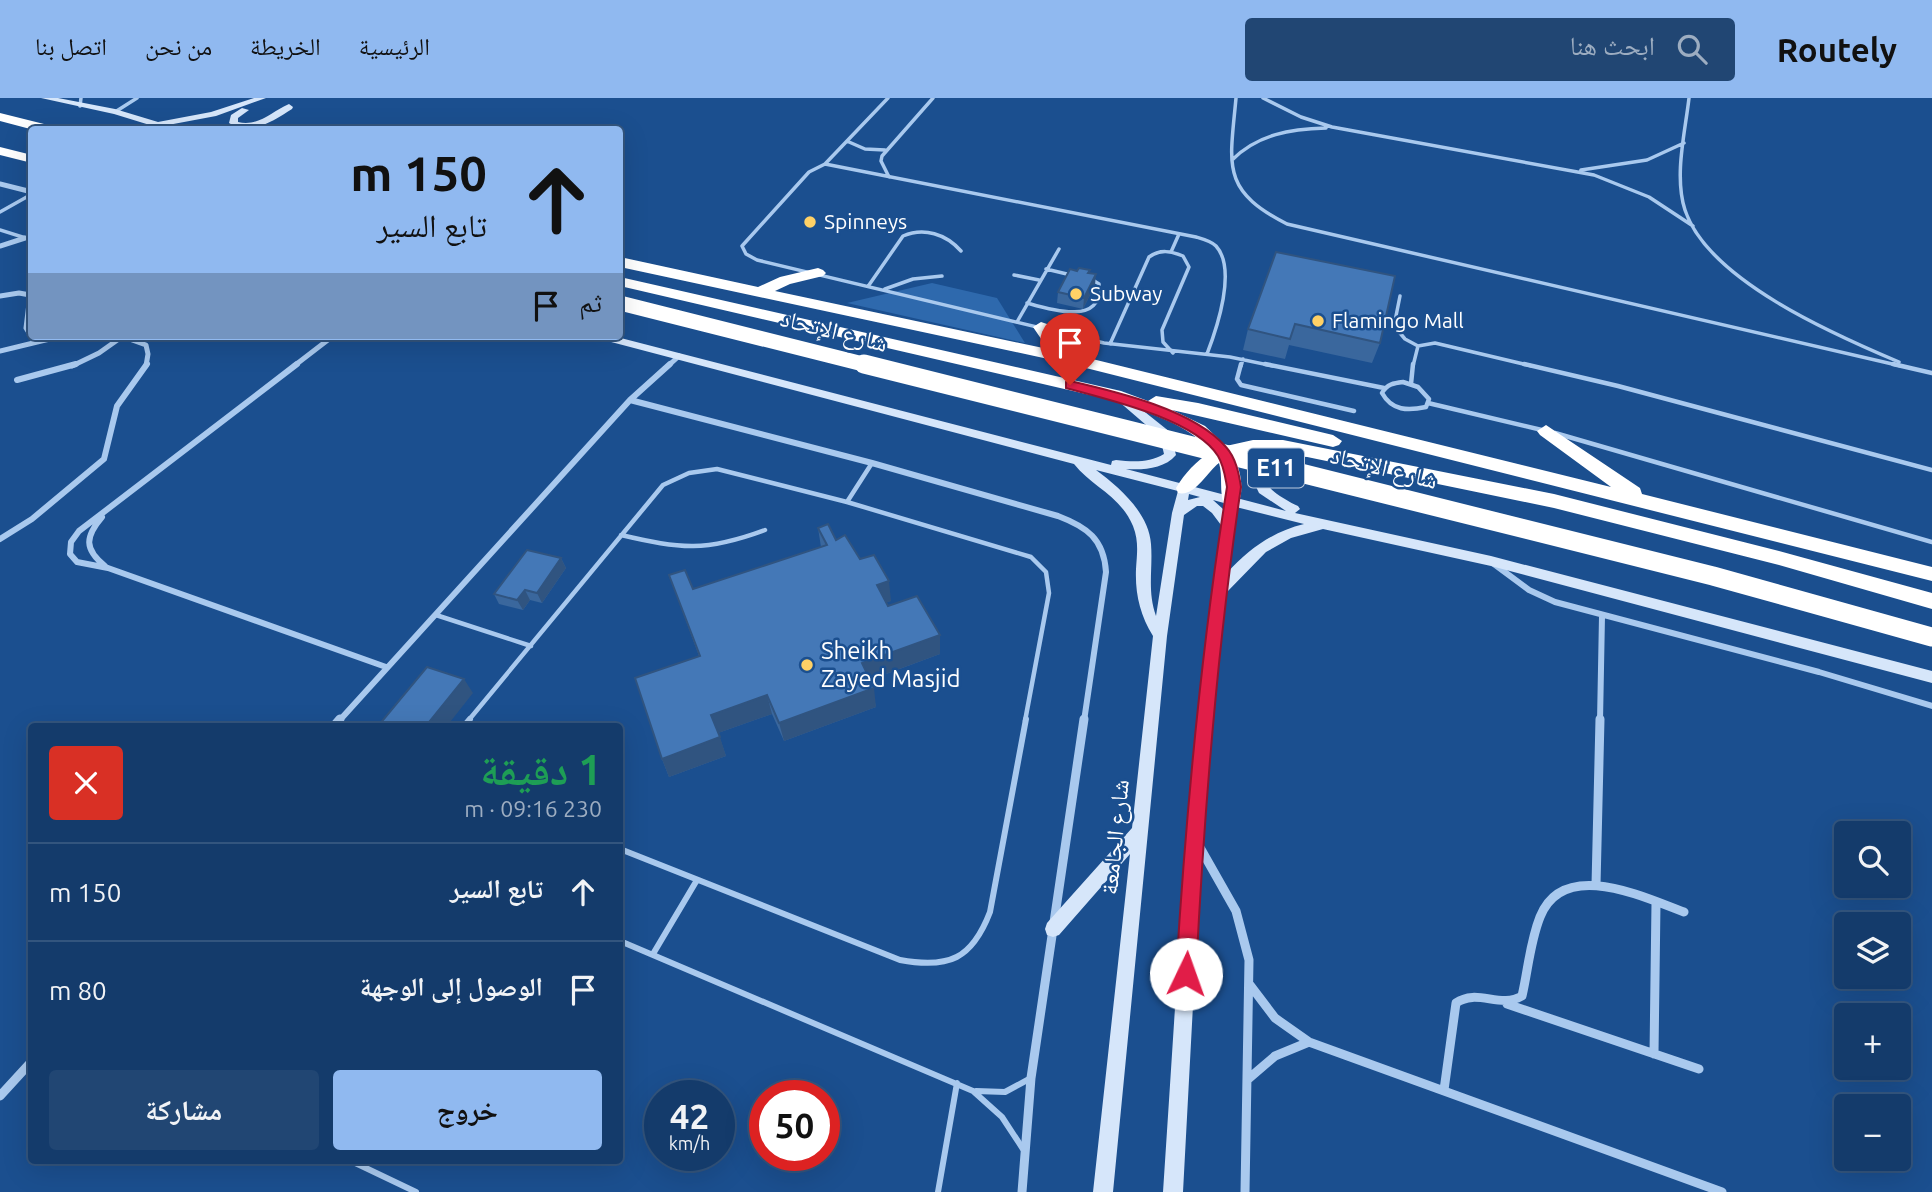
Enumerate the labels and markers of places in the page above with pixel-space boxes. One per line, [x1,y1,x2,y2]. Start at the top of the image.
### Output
place label: Spinneys [824,209,907,233]
marker: Spinneys [802,214,818,230]
place label: Subway [1090,281,1162,305]
marker: Subway [1068,286,1084,302]
place label: Flamingo Mall [1332,308,1464,332]
pin [1040,313,1100,385]
marker: Flamingo Mall [1310,313,1326,329]
place label: Sheikh Zayed Masjid [821,637,961,692]
marker: Sheikh Zayed Masjid [799,657,815,673]

